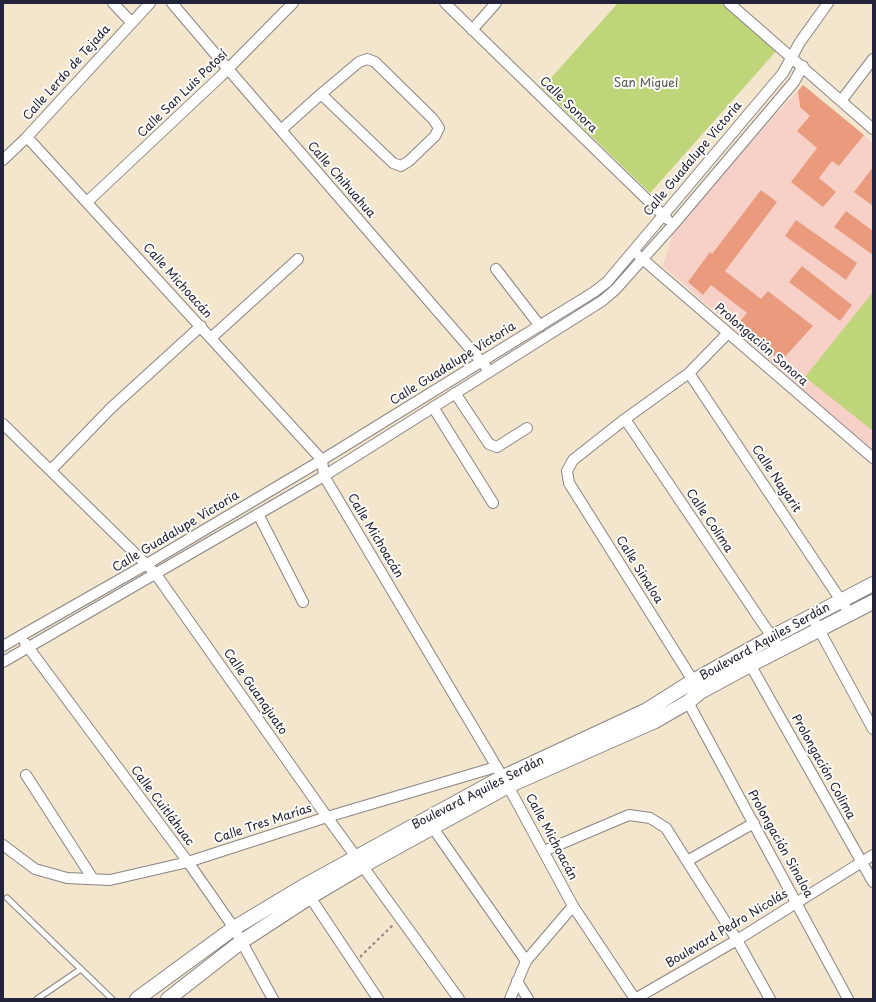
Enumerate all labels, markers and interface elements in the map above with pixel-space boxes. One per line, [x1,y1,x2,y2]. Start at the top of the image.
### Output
street label: Calle Lerdo de Tejada [20,22,114,124]
street label: Calle San Luis Potosí [135,47,231,141]
street label: Calle Sonora [536,74,600,136]
park label: San Miguel [614,77,678,91]
street label: Calle Guadalupe Victoria [641,99,745,219]
street label: Calle Chihuahua [304,139,378,221]
street label: Calle Michoacán [140,241,214,321]
street label: Prolongación Sonora [712,301,810,389]
street label: Calle Guadalupe Victoria [388,319,518,409]
street label: Calle Nayarit [748,443,804,515]
street label: Calle Colima [682,486,736,556]
street label: Calle Guadalupe Victoria [110,488,242,576]
street label: Calle Michoacán [344,491,406,581]
street label: Calle Sinaloa [613,534,665,606]
street label: Boulevard Aquiles Serdán [698,600,832,684]
street label: Calle Guanajuato [220,646,290,738]
street label: Prolongación Colima [788,712,858,822]
street label: Boulevard Aquiles Serdán [410,753,546,833]
street label: Calle Cuitláhuac [127,763,197,849]
street label: Prolongación Sinaloa [744,788,816,900]
street label: Calle Michoacán [522,791,580,883]
street label: Calle Tres Marías [212,801,314,847]
street label: Boulevard Pedro Nicolás [663,887,791,971]

